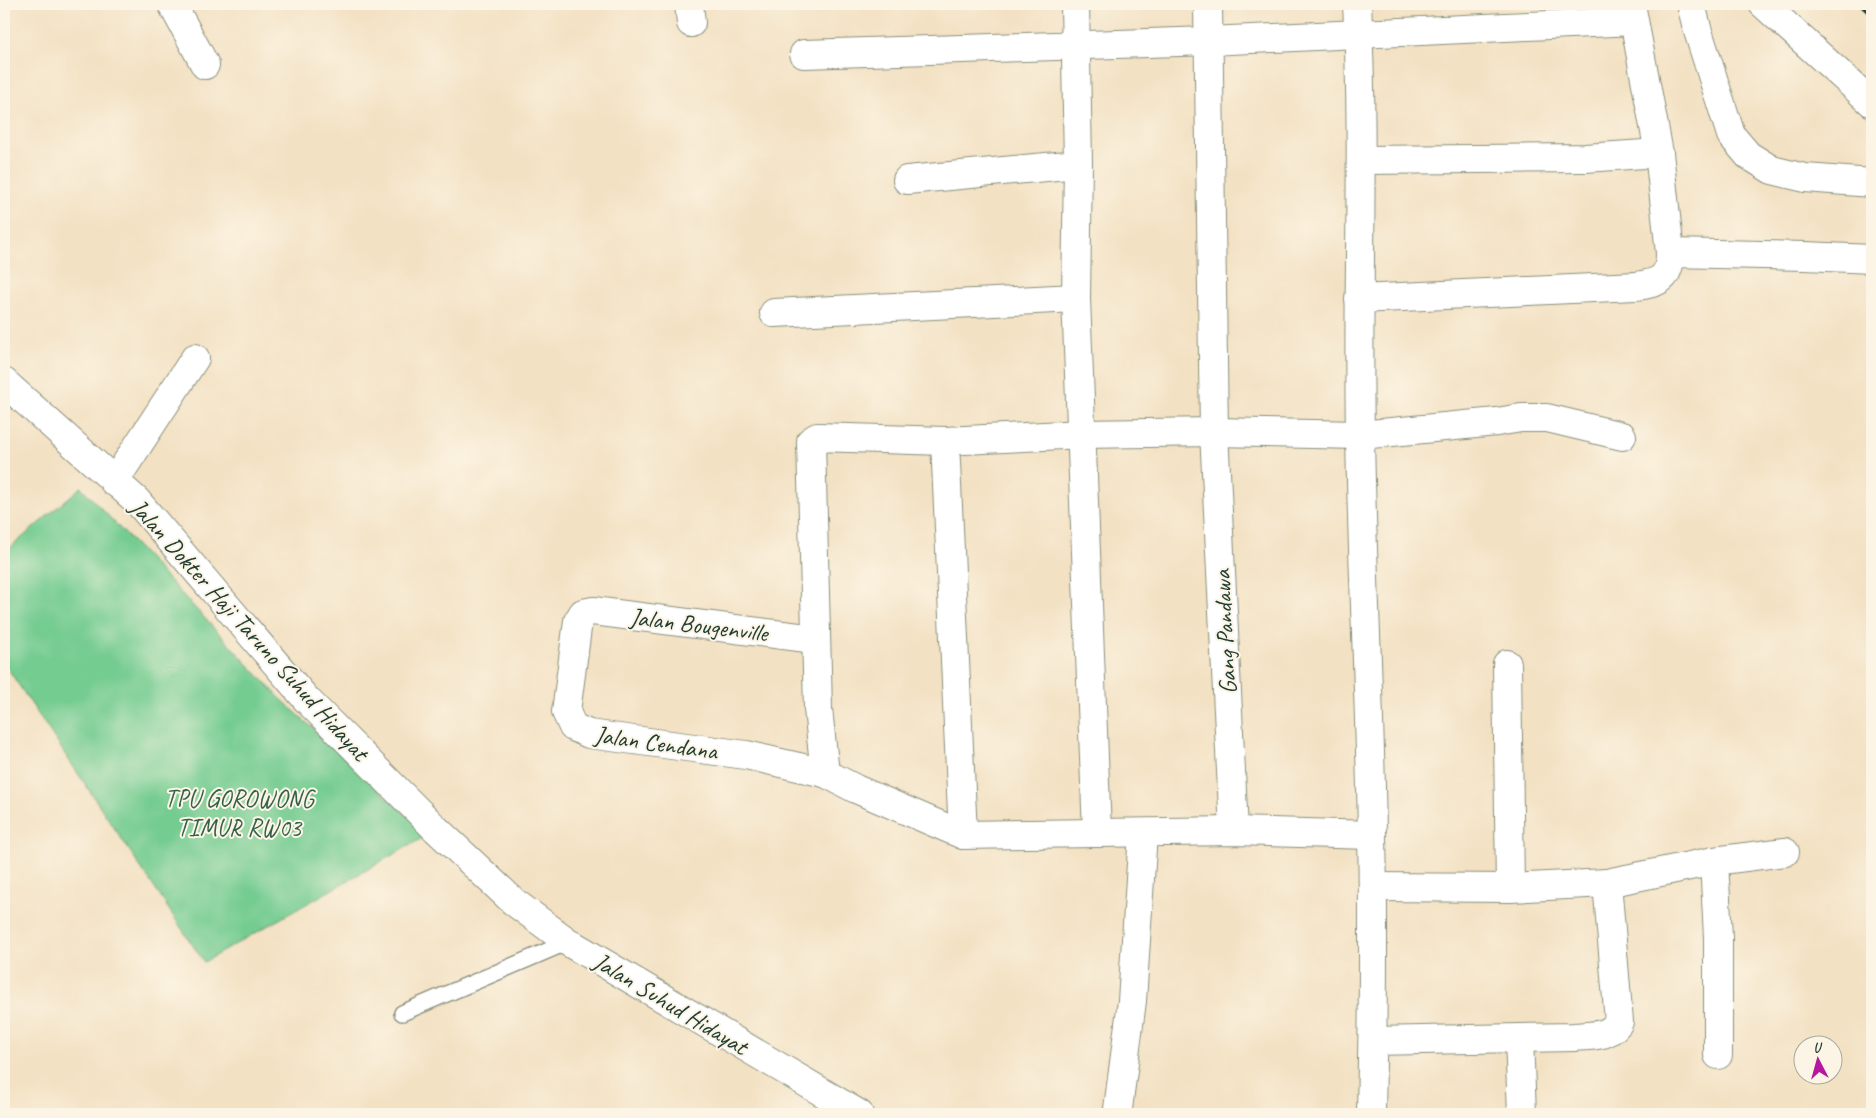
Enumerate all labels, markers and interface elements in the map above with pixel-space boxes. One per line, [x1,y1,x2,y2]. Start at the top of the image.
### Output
street label: Jalan Dokter Haji Taruno Suhud Hidayat [122,491,377,770]
street label: Gang Pandawa [1206,567,1244,695]
street label: Jalan Bougenville [627,601,771,650]
street label: Jalan Cendana [592,718,721,768]
park label: TPU GOROWONG TIMUR RW03 [165,783,316,844]
street label: Jalan Suhud Hidayat [587,945,756,1064]
north arrow [1794,1036,1844,1086]
text: U [1812,1038,1824,1056]

